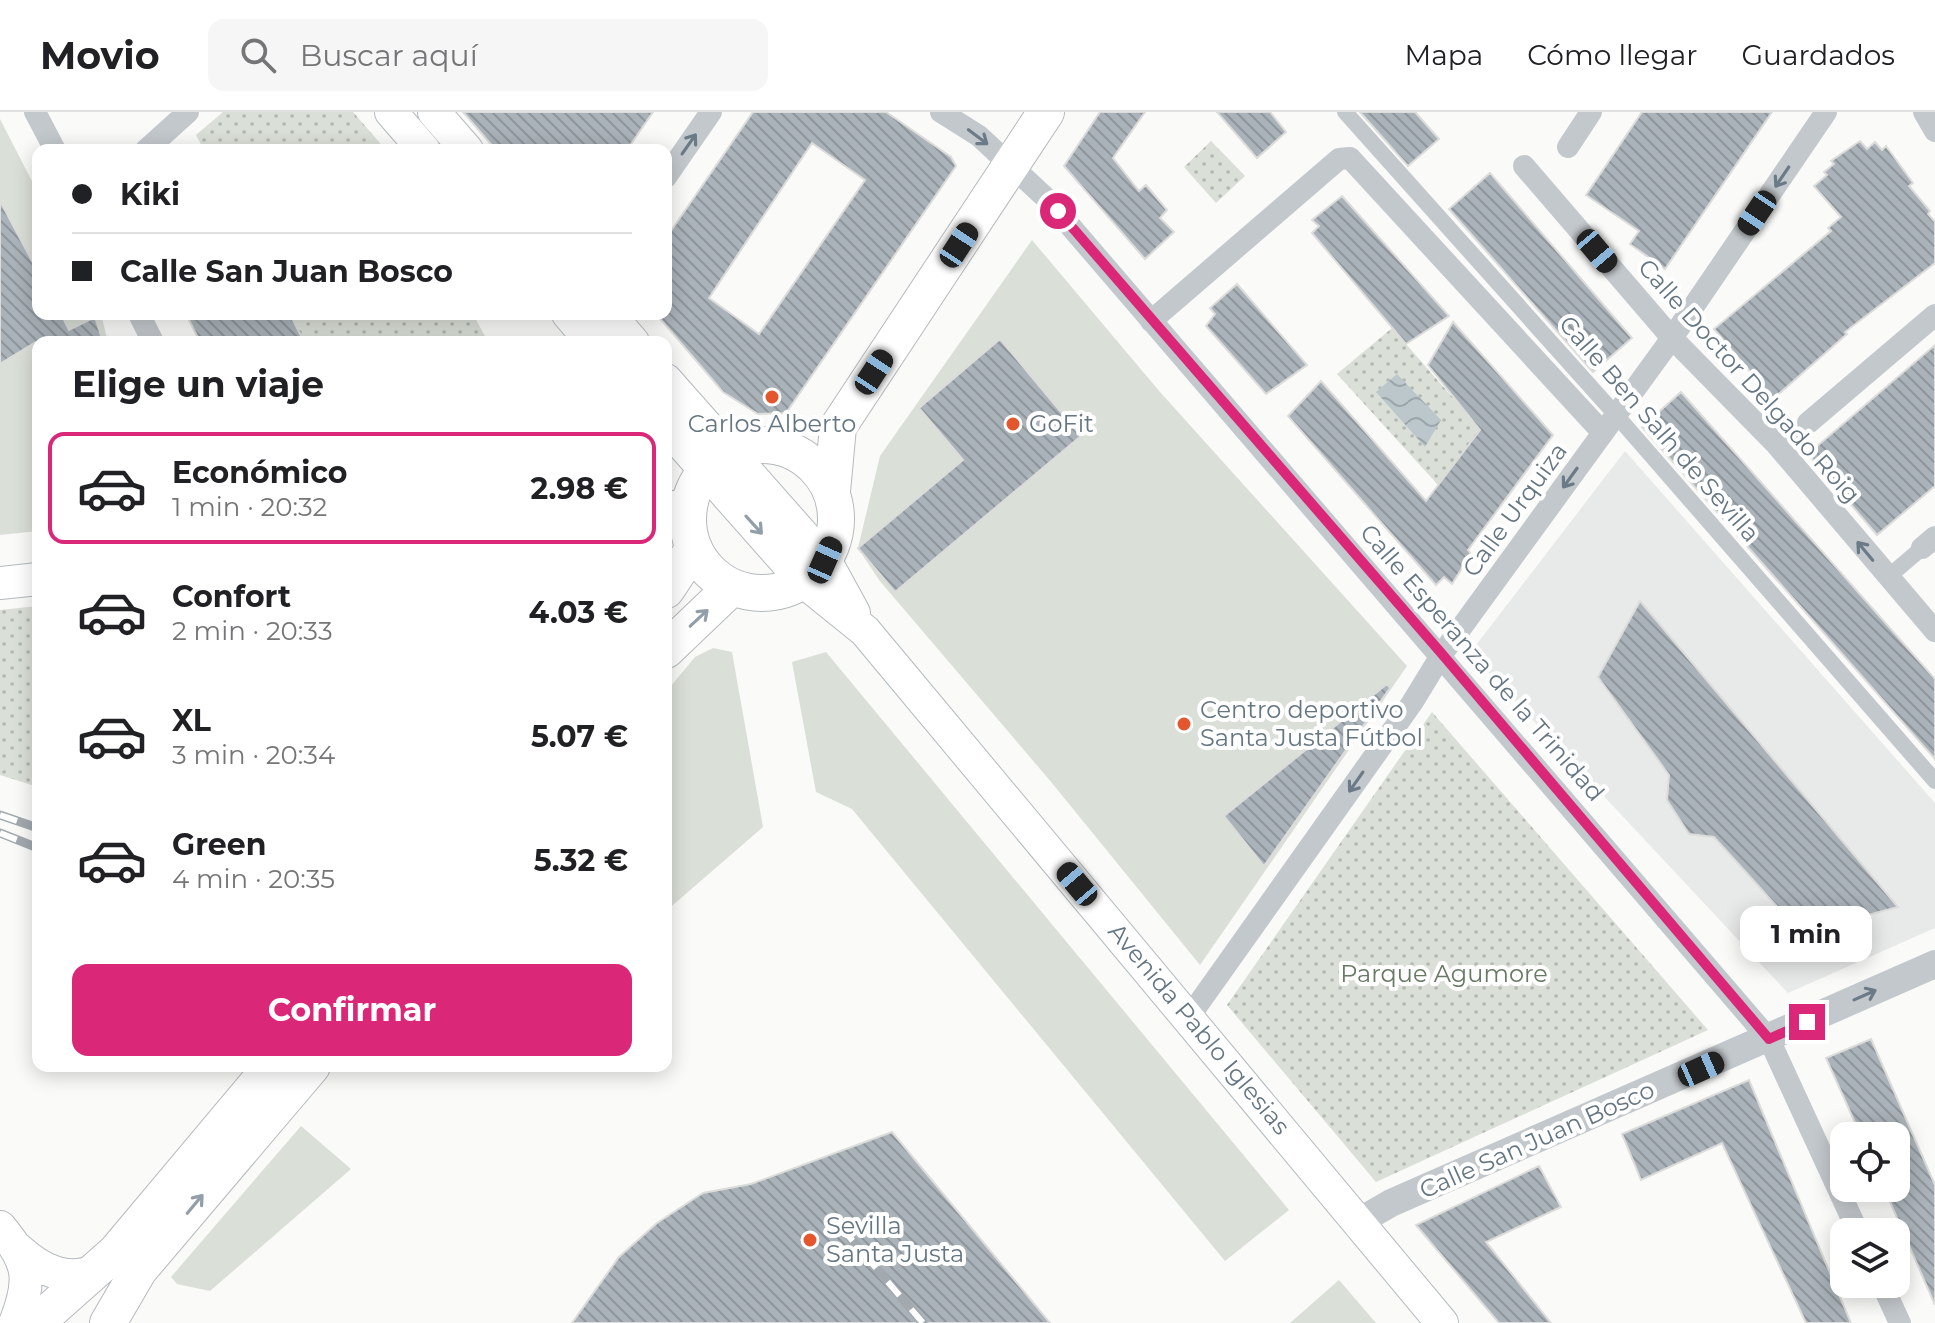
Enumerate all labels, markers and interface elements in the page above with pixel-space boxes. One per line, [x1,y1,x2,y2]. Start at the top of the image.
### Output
search box [208,19,768,91]
text: Movio [40,32,160,79]
icon: search [236,33,280,77]
text: Buscar aquí [300,37,478,74]
text: Mapa [1404,38,1483,72]
text: Cómo llegar [1527,38,1697,72]
text: Guardados [1741,38,1895,72]
one-way arrow [967,128,988,145]
one-way arrow [681,134,697,156]
one-way arrow [1774,165,1790,187]
text: Kiki [120,176,180,213]
car [1734,186,1780,240]
route start [1040,193,1076,229]
car [936,218,982,272]
car [1572,225,1622,277]
text: Calle San Juan Bosco [120,253,453,290]
street label: Calle Doctor Delgado Roig [1632,253,1866,508]
street label: Calle Ben Salh de Sevilla [1553,310,1766,548]
car [851,345,897,399]
text: Elige un viaje [72,362,324,406]
marker: Carlos Alberto [763,388,781,406]
place label: Carlos Alberto [688,409,856,438]
place label: GoFit [1029,409,1094,438]
marker: GoFit [1004,415,1022,433]
street label: Calle Urquiza [1456,437,1573,582]
icon: car [76,452,148,524]
text: Económico [172,454,347,491]
one-way arrow [1562,467,1579,488]
text: 2.98 € [530,470,628,507]
text: 1 min · 20:32 [172,491,327,523]
one-way arrow [745,515,763,535]
street label: Calle Esperanza de la Trinidad [1354,518,1611,807]
car [804,533,846,587]
one-way arrow [1856,541,1874,562]
icon: car [76,576,148,648]
text: Confort [172,578,291,615]
text: 4.03 € [529,594,628,631]
one-way arrow [688,610,708,628]
text: 2 min · 20:33 [172,615,333,647]
place label: Centro deportivo Santa Justa Fútbol [1200,695,1423,752]
icon: car [76,700,148,772]
text: XL [172,702,211,739]
marker: Centro deportivo Santa Justa Fútbol [1175,715,1193,733]
text: 5.07 € [531,718,628,755]
text: 3 min · 20:34 [172,739,335,771]
one-way arrow [1348,771,1365,792]
icon: car [76,824,148,896]
text: Green [172,826,266,863]
text: 5.32 € [534,842,628,879]
car [1052,858,1102,910]
text: 4 min · 20:35 [172,863,335,895]
callout: 1 min [1741,906,1873,962]
street label: Avenida Pablo Iglesias [1102,917,1296,1140]
text: 1 min [1771,918,1841,950]
park label: Parque Agumore [1340,959,1548,988]
button: Confirmar [72,964,632,1056]
one-way arrow [1853,987,1877,1002]
route end [1789,1004,1825,1040]
car [1674,1048,1728,1090]
street label: Calle San Juan Bosco [1415,1075,1659,1204]
map controls [1830,1122,1910,1298]
button: locate [1830,1122,1910,1202]
one-way arrow [186,1194,204,1215]
place label: Sevilla Santa Justa [826,1211,964,1268]
button: layers [1830,1218,1910,1298]
marker: Sevilla Santa Justa [801,1231,819,1249]

